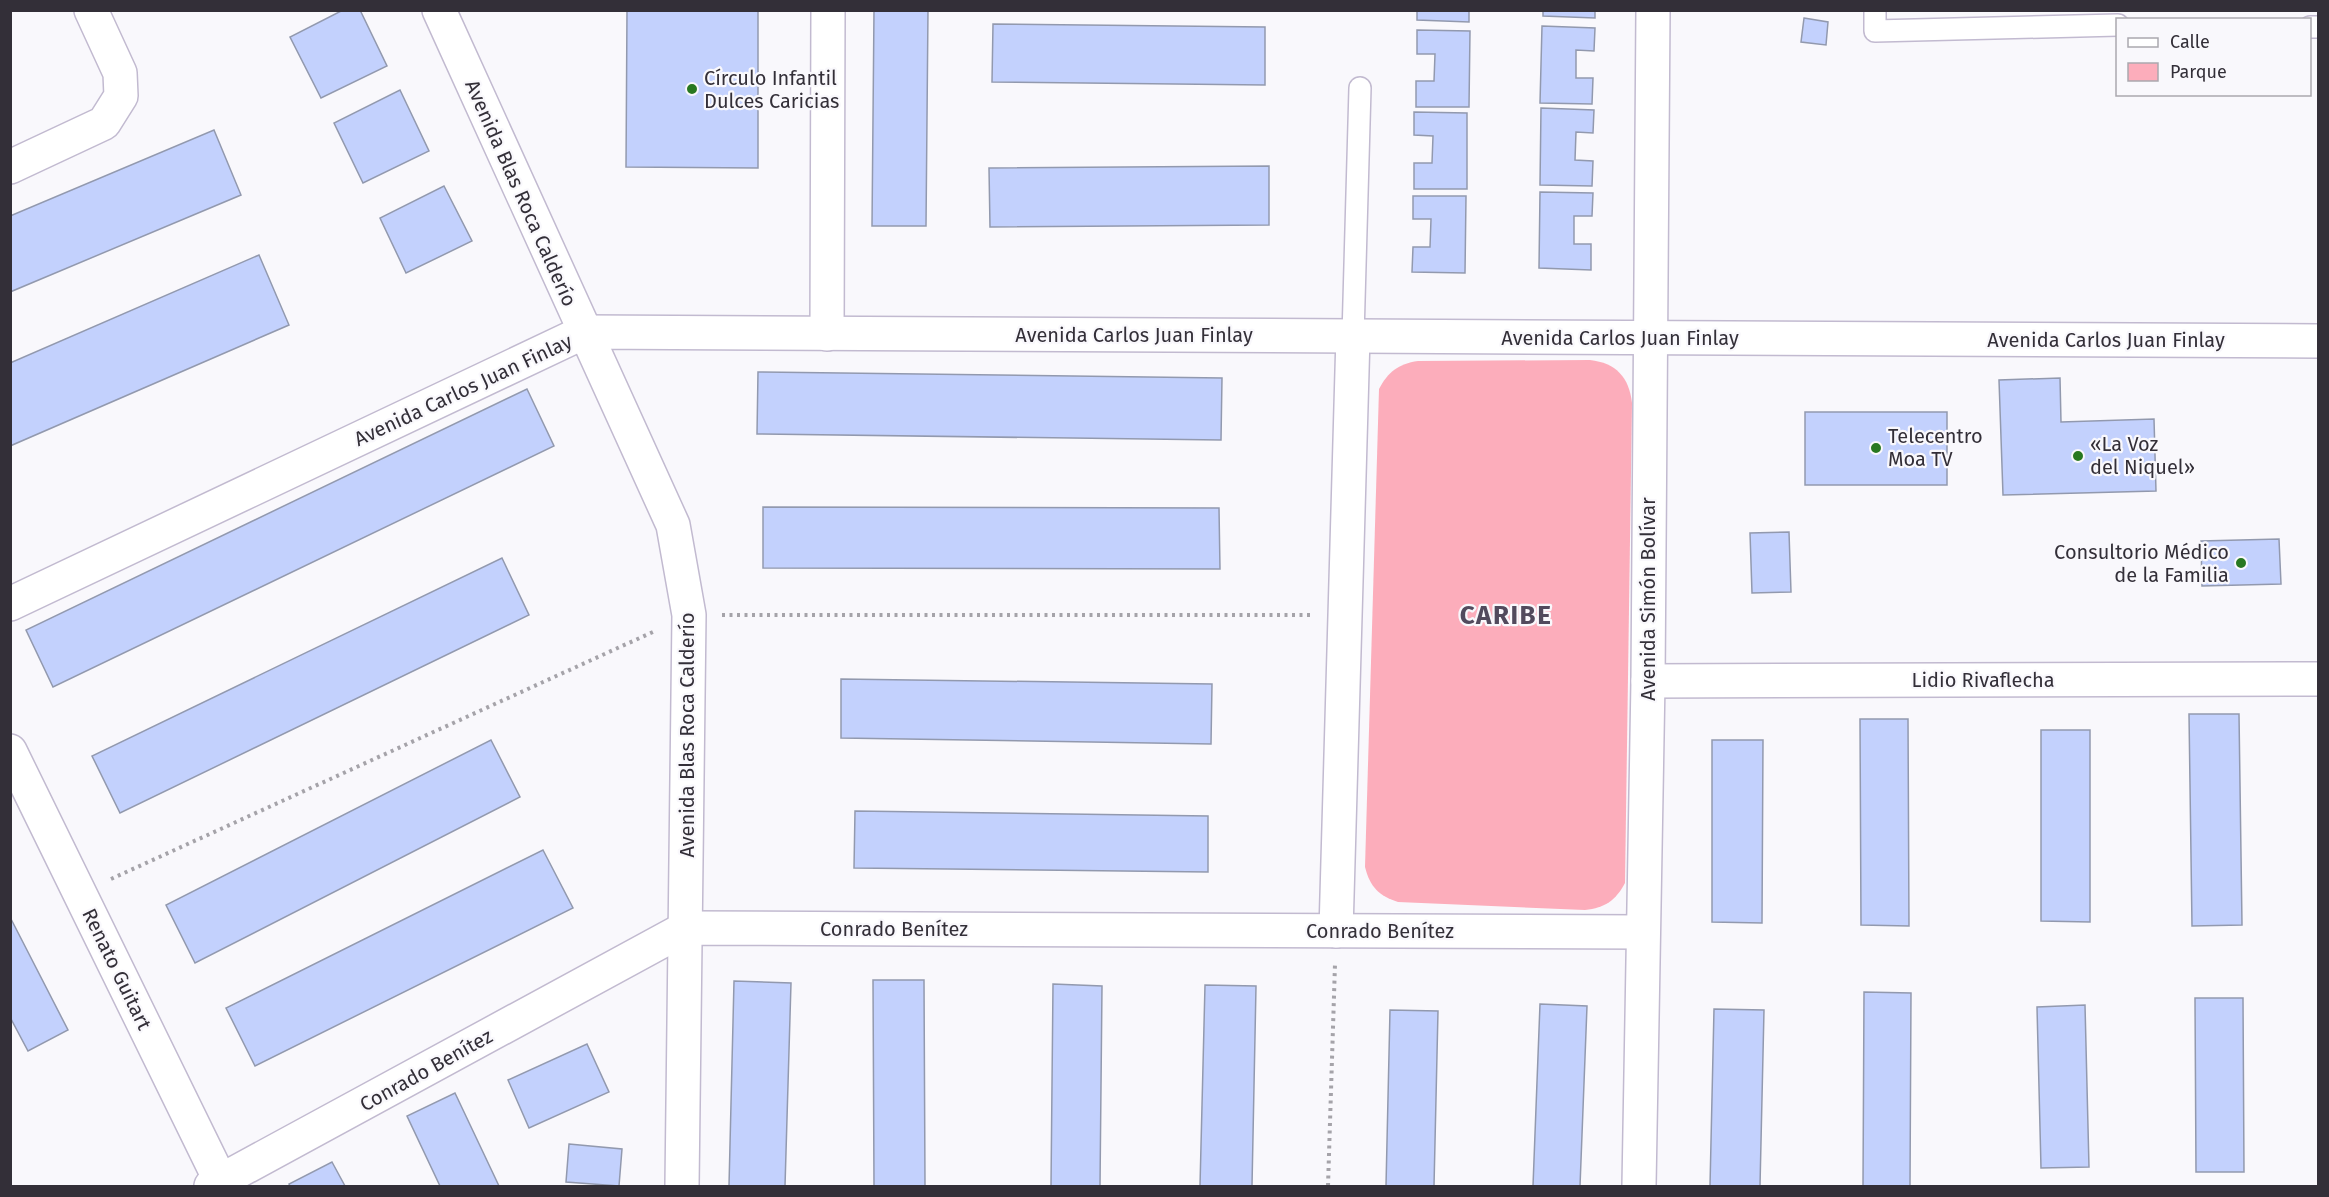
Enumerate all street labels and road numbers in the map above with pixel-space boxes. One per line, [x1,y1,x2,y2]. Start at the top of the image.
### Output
street label: Avenida Blas Roca Calderío [460,76,582,310]
street label: Avenida Carlos Juan Finlay [1015,323,1253,347]
street label: Avenida Carlos Juan Finlay [1501,326,1739,350]
street label: Avenida Carlos Juan Finlay [1987,328,2225,352]
street label: Avenida Carlos Juan Finlay [350,329,576,451]
street label: Avenida Simón Bolívar [1636,497,1660,701]
street label: Avenida Blas Roca Calderío [675,612,699,858]
street label: Lidio Rivaflecha [1911,668,2055,692]
street label: Renato Guitart [77,904,157,1034]
street label: Conrado Benítez [820,917,968,941]
street label: Conrado Benítez [1306,919,1454,943]
street label: Conrado Benítez [356,1024,497,1116]

